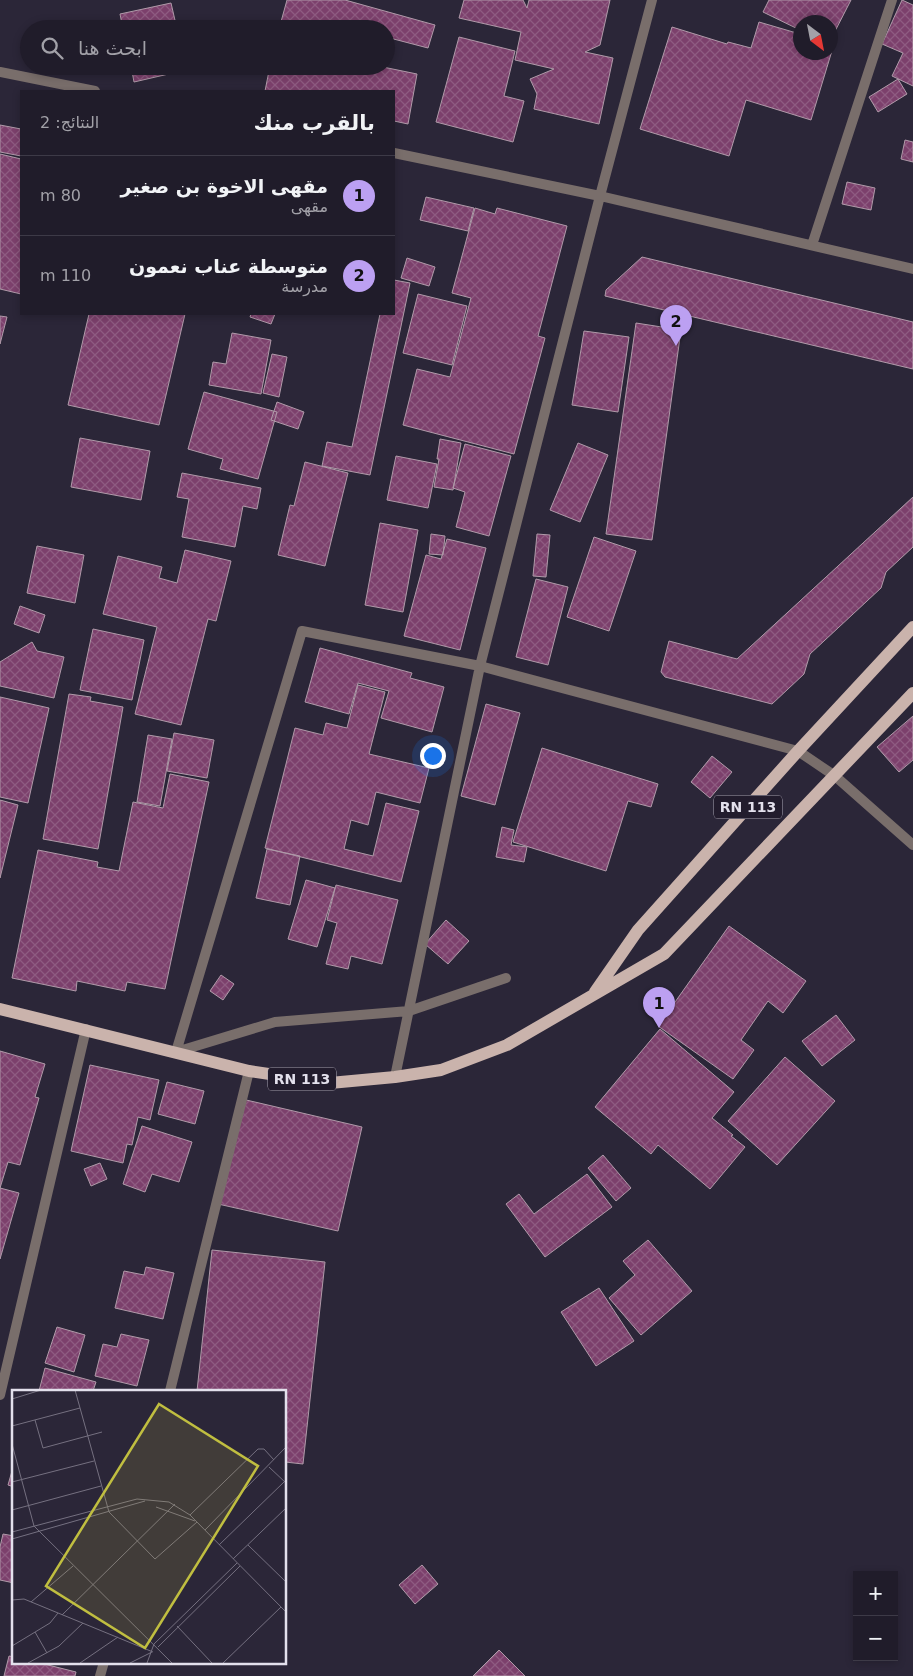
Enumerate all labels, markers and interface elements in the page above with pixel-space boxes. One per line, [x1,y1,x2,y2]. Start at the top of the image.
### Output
north arrow [793,15,838,60]
search box [20,20,395,75]
icon: search [38,34,66,62]
text: ابحث هنا [78,37,147,59]
text: بالقرب منك [254,111,375,135]
text: النتائج: 2 [40,113,99,132]
text: مقهی الاخوة بن صغير [121,175,328,197]
text: 80 m [40,186,81,205]
text: 1 [353,186,365,205]
text: مقهى [291,197,328,216]
text: متوسطة عناب نعمون [129,255,328,277]
text: 110 m [40,266,91,285]
text: 2 [353,266,365,285]
text: مدرسة [281,277,328,296]
pin: 2 [660,305,692,346]
your location [420,743,446,769]
road number: RN 113 [714,796,782,819]
pin: 1 [643,987,675,1028]
road number: RN 113 [268,1068,336,1090]
inset map [12,1390,286,1664]
map controls [853,1571,898,1661]
button: + [853,1571,898,1616]
button: − [853,1616,898,1661]

